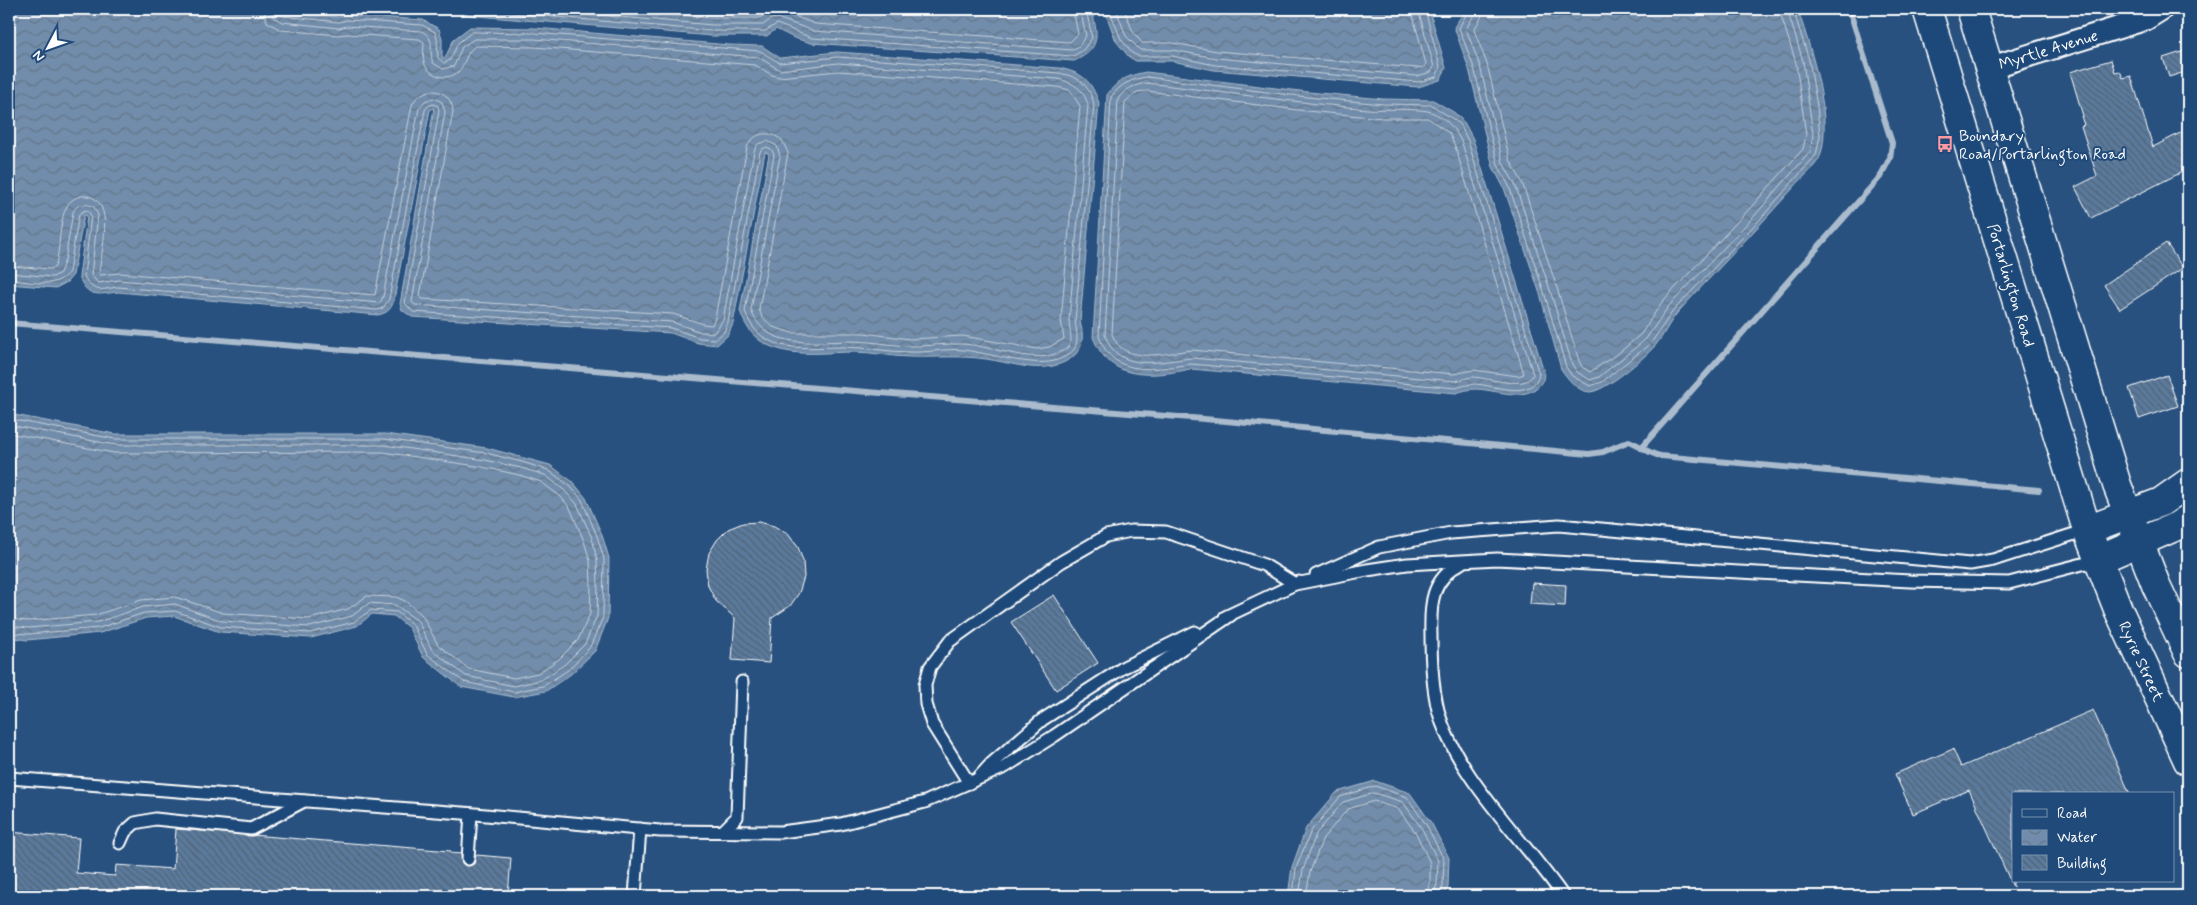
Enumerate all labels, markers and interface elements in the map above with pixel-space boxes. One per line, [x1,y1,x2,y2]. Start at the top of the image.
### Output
north arrow [22,22,72,72]
street label: Myrtle Avenue [1996,25,2101,75]
text: N [29,46,49,65]
place label: Boundary Road/Portarlington Road [1959,126,2126,166]
bus stop icon: Boundary Road/Portarlington Road [1935,134,1955,154]
street label: Portarlington Road [1981,221,2039,350]
street label: Ryrie Street [2113,618,2169,706]
legend [2012,792,2174,882]
text: Road [2057,804,2087,824]
text: Water [2057,828,2097,848]
text: Building [2057,854,2107,875]

